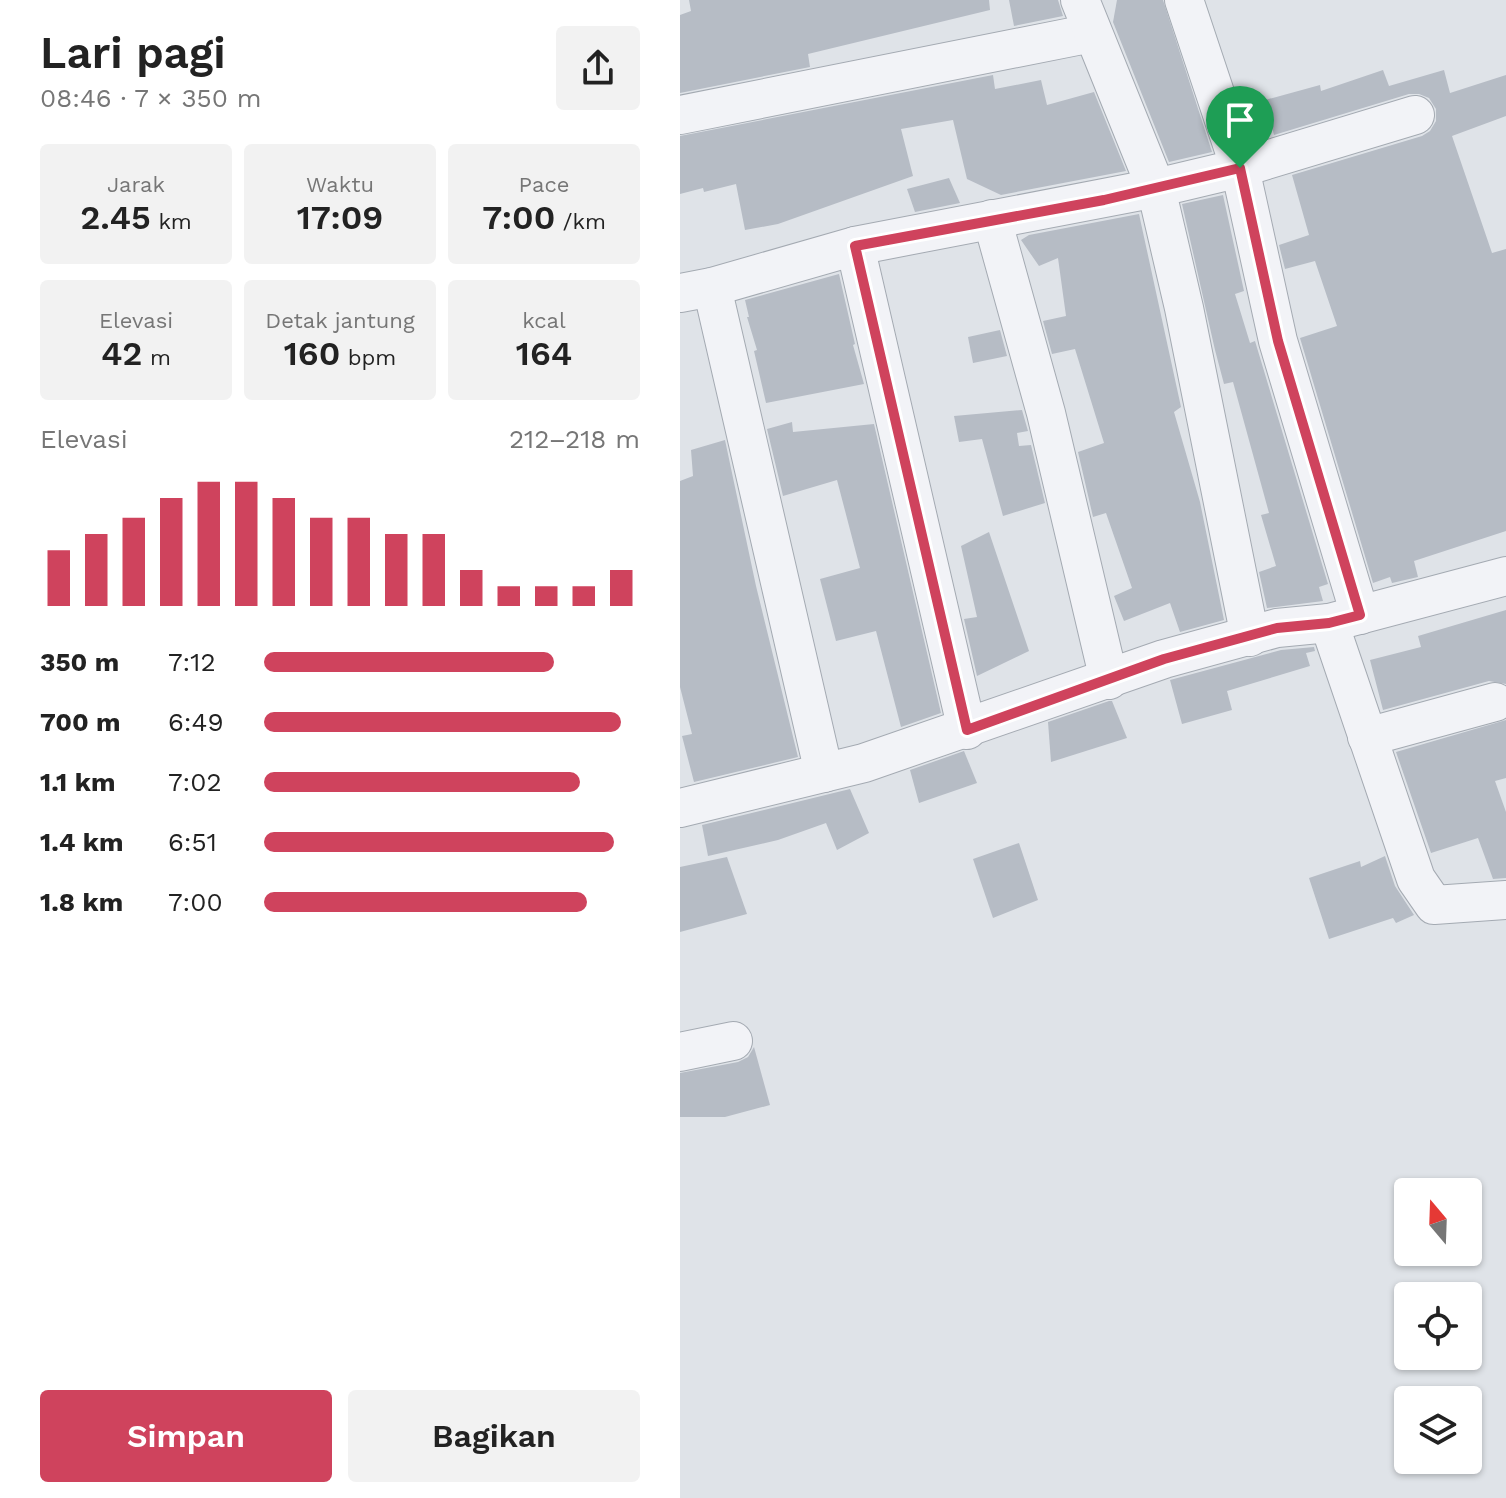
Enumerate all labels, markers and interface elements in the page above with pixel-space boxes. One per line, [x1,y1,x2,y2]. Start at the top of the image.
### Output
button: share [556,26,640,110]
text: Lari pagi [40,27,226,79]
text: 08:46 · 7 × 350 m [40,83,262,113]
pin [1206,86,1274,168]
icon: arrive [1218,98,1262,142]
text: Jarak [107,172,165,197]
text: Waktu [306,172,374,197]
text: Pace [519,172,569,197]
text: 2.45 [80,197,151,237]
text: 17:09 [297,197,383,237]
text: 7:00 [482,197,555,237]
text: km [151,209,192,234]
text: /km [555,209,606,234]
text: Elevasi [99,308,173,333]
text: Detak jantung [265,308,415,333]
text: kcal [522,308,566,333]
text: 42 [101,333,142,373]
text: 160 [284,333,340,373]
text: 164 [516,333,572,373]
text: m [142,345,171,370]
text: bpm [340,345,396,370]
text: Elevasi [40,424,128,454]
text: 212–218 m [509,424,640,454]
text: 350 m [40,647,119,677]
text: 7:12 [168,647,216,677]
text: 700 m [40,707,121,737]
text: 6:49 [168,707,223,737]
text: 1.1 km [40,767,115,797]
text: 7:02 [168,767,222,797]
text: 1.4 km [40,827,124,857]
text: 6:51 [168,827,217,857]
text: 1.8 km [40,887,123,917]
text: 7:00 [168,887,223,917]
north arrow [1394,1178,1482,1266]
map controls [1394,1178,1482,1474]
button: locate [1394,1282,1482,1370]
button: layers [1394,1386,1482,1474]
button: Simpan [40,1390,332,1482]
button: Bagikan [348,1390,640,1482]

